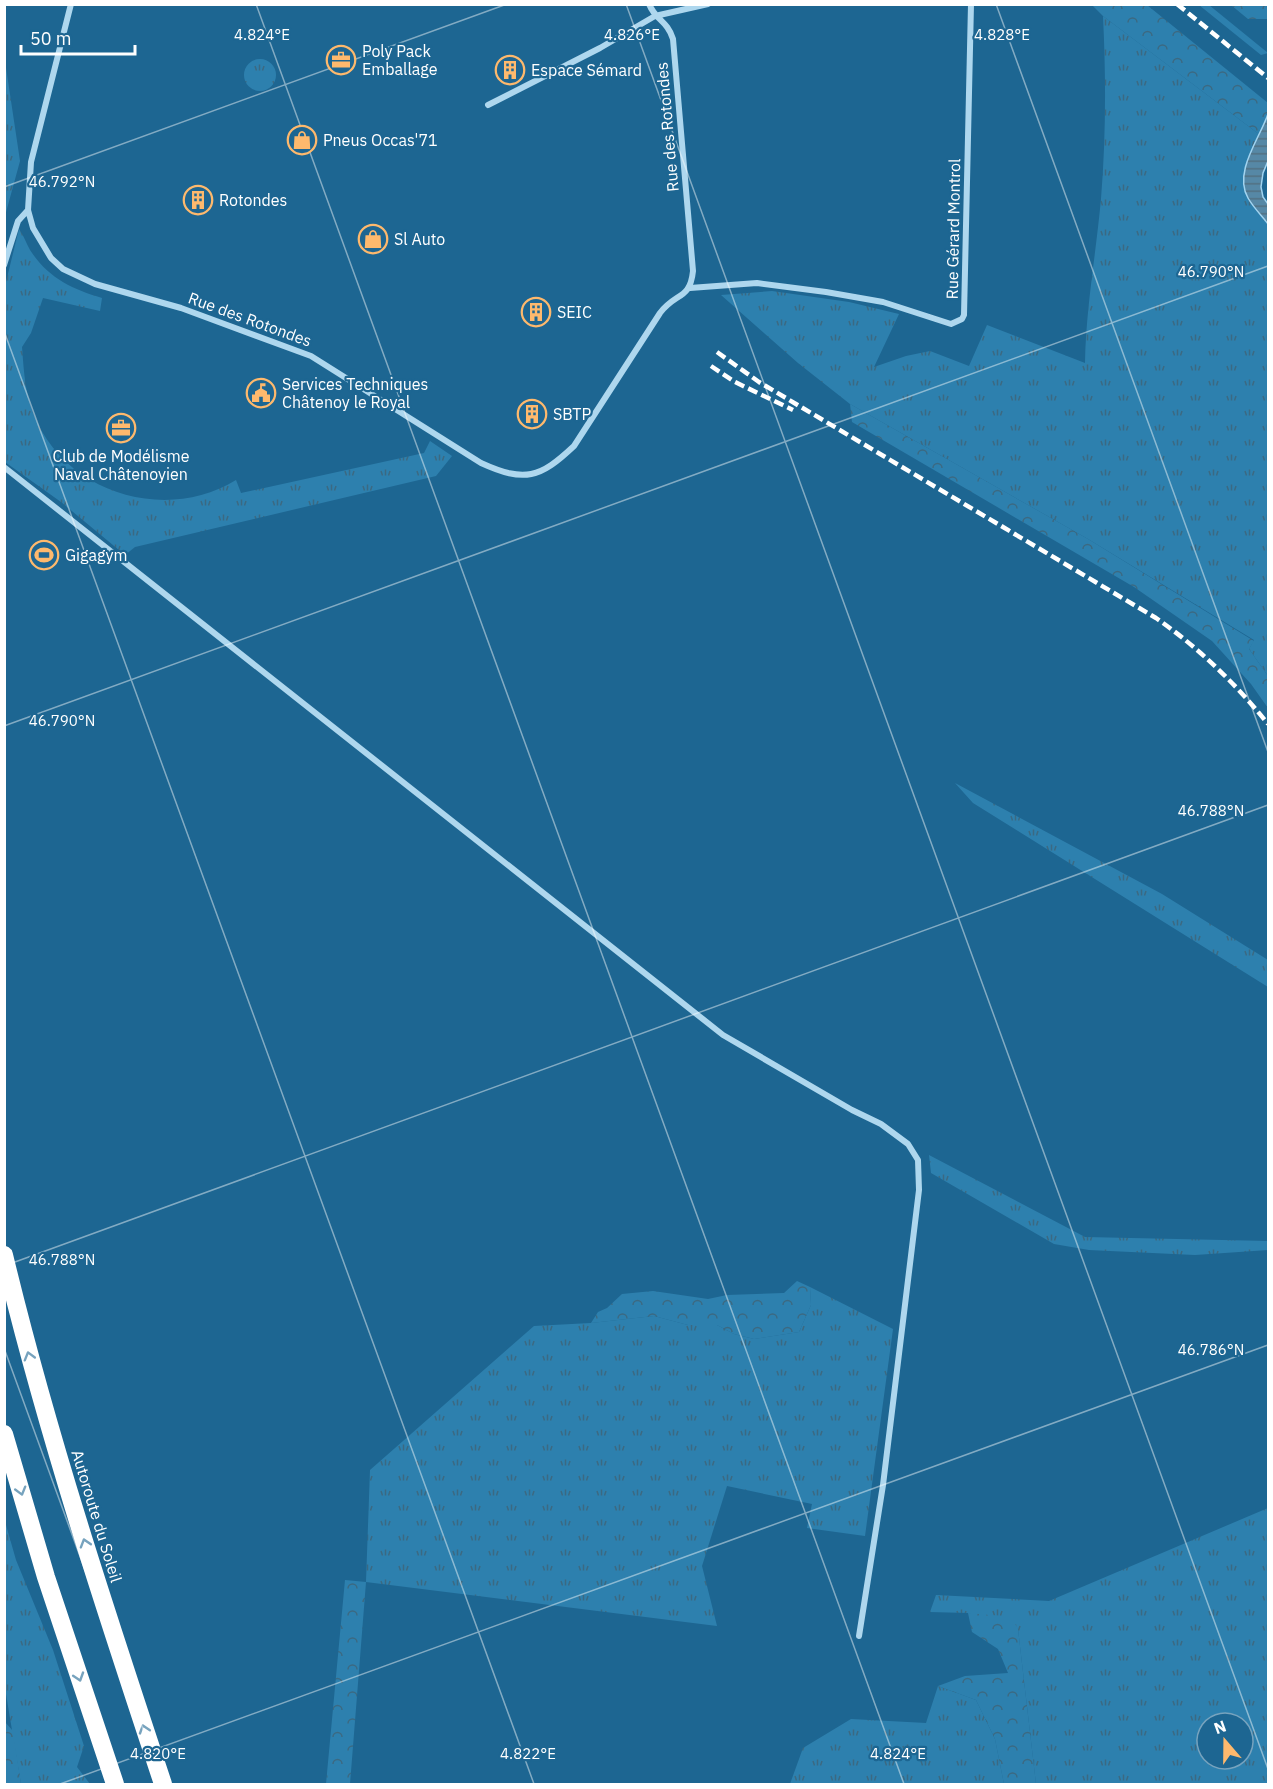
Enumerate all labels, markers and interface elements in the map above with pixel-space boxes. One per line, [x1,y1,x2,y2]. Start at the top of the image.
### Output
scale bar [21,18,135,56]
text: 4.824°E [234,25,290,44]
text: 4.826°E [604,25,660,44]
text: 4.828°E [974,25,1030,44]
text: 50 m [30,27,72,50]
place label: Poly Pack Emballage [362,41,438,79]
office icon: Poly Pack Emballage [325,44,357,76]
building icon: Espace Sémard [494,54,526,86]
place label: Espace Sémard [531,60,642,80]
street label: Rue des Rotondes [651,61,683,193]
shop icon: Pneus Occas'71 [286,124,318,156]
place label: Pneus Occas'71 [323,130,438,150]
street label: Rue Gérard Montrol [942,158,964,300]
text: 46.792°N [29,172,95,191]
building icon: Rotondes [182,184,214,216]
place label: Rotondes [219,190,287,210]
shop icon: Sl Auto [357,223,389,255]
place label: Sl Auto [394,229,445,249]
text: 46.790°N [1178,262,1244,281]
street label: Rue des Rotondes [186,287,314,351]
building icon: SEIC [520,296,552,328]
place label: SEIC [557,302,592,322]
place label: Services Techniques Châtenoy le Royal [282,374,428,412]
public building icon: Services Techniques Châtenoy le Royal [245,377,277,409]
building icon: SBTP [516,398,548,430]
place label: SBTP [553,404,591,424]
office icon: Club de Modélisme Naval Châtenoyien [105,412,137,444]
place label: Club de Modélisme Naval Châtenoyien [52,446,190,484]
sports icon: Gigagym [28,539,60,571]
place label: Gigagym [65,545,128,565]
text: 46.790°N [29,711,95,730]
text: 46.788°N [1178,801,1244,820]
text: 46.788°N [29,1250,95,1269]
text: 46.786°N [1178,1340,1244,1359]
one-way arrow [24,1352,36,1362]
street label: Autoroute du Soleil [67,1447,127,1585]
one-way arrow [14,1485,26,1495]
one-way arrow [79,1538,92,1549]
one-way arrow [72,1671,84,1682]
north arrow [1195,1711,1255,1771]
text: N [1211,1716,1229,1738]
one-way arrow [139,1724,152,1735]
text: 4.820°E [130,1744,186,1763]
text: 4.822°E [500,1744,556,1763]
text: 4.824°E [870,1744,926,1763]

